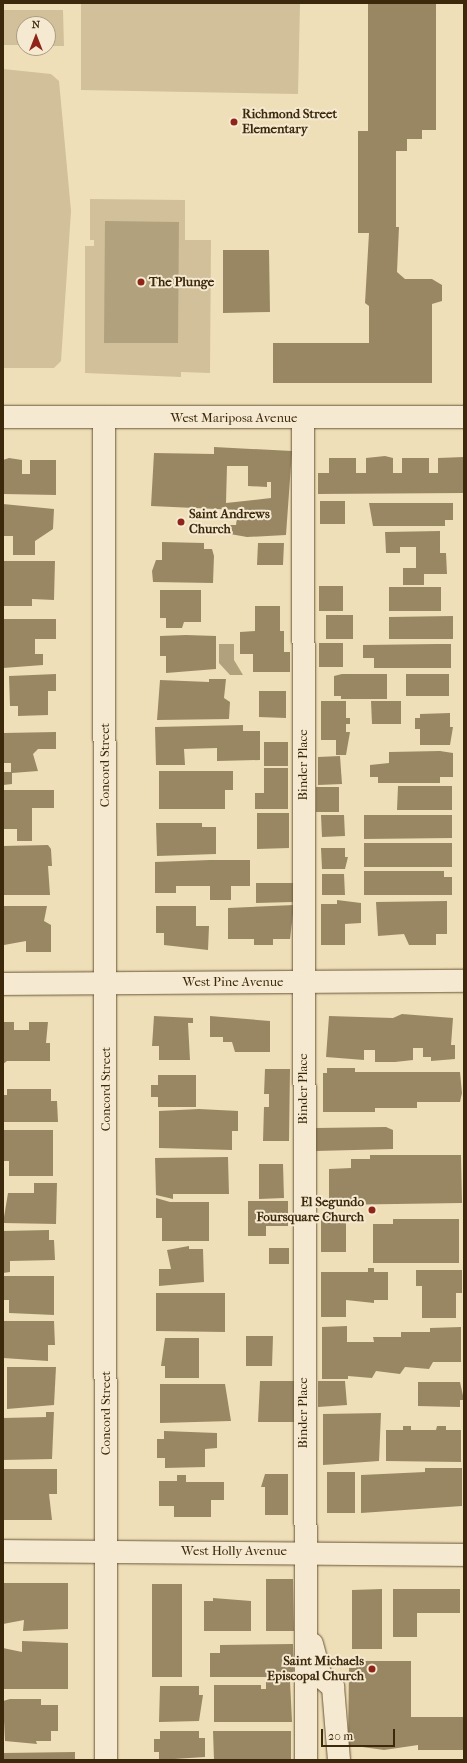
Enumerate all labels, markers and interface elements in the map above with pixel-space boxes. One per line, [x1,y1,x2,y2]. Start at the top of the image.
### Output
north arrow [16,16,56,56]
text: N [32,18,40,31]
place label: Richmond Street Elementary [242,107,337,138]
marker: Richmond Street Elementary [229,117,239,127]
place label: The Plunge [149,274,214,290]
marker: The Plunge [136,277,146,287]
street label: West Mariposa Avenue [170,410,298,426]
place label: Saint Andrews Church [189,507,270,538]
marker: Saint Andrews Church [176,517,186,527]
street label: Concord Street [97,723,113,807]
street label: Binder Place [295,729,311,801]
street label: West Pine Avenue [183,974,283,990]
street label: Concord Street [98,1047,114,1131]
street label: Binder Place [295,1053,311,1125]
place label: El Segundo Foursquare Church [256,1195,364,1226]
marker: El Segundo Foursquare Church [367,1205,377,1215]
street label: Concord Street [98,1371,114,1455]
street label: Binder Place [295,1377,311,1449]
street label: West Holly Avenue [181,1543,287,1559]
place label: Saint Michaels Episcopal Church [267,1654,364,1685]
marker: Saint Michaels Episcopal Church [367,1664,377,1674]
scale bar [323,1721,397,1747]
text: 20 m [328,1729,353,1743]

